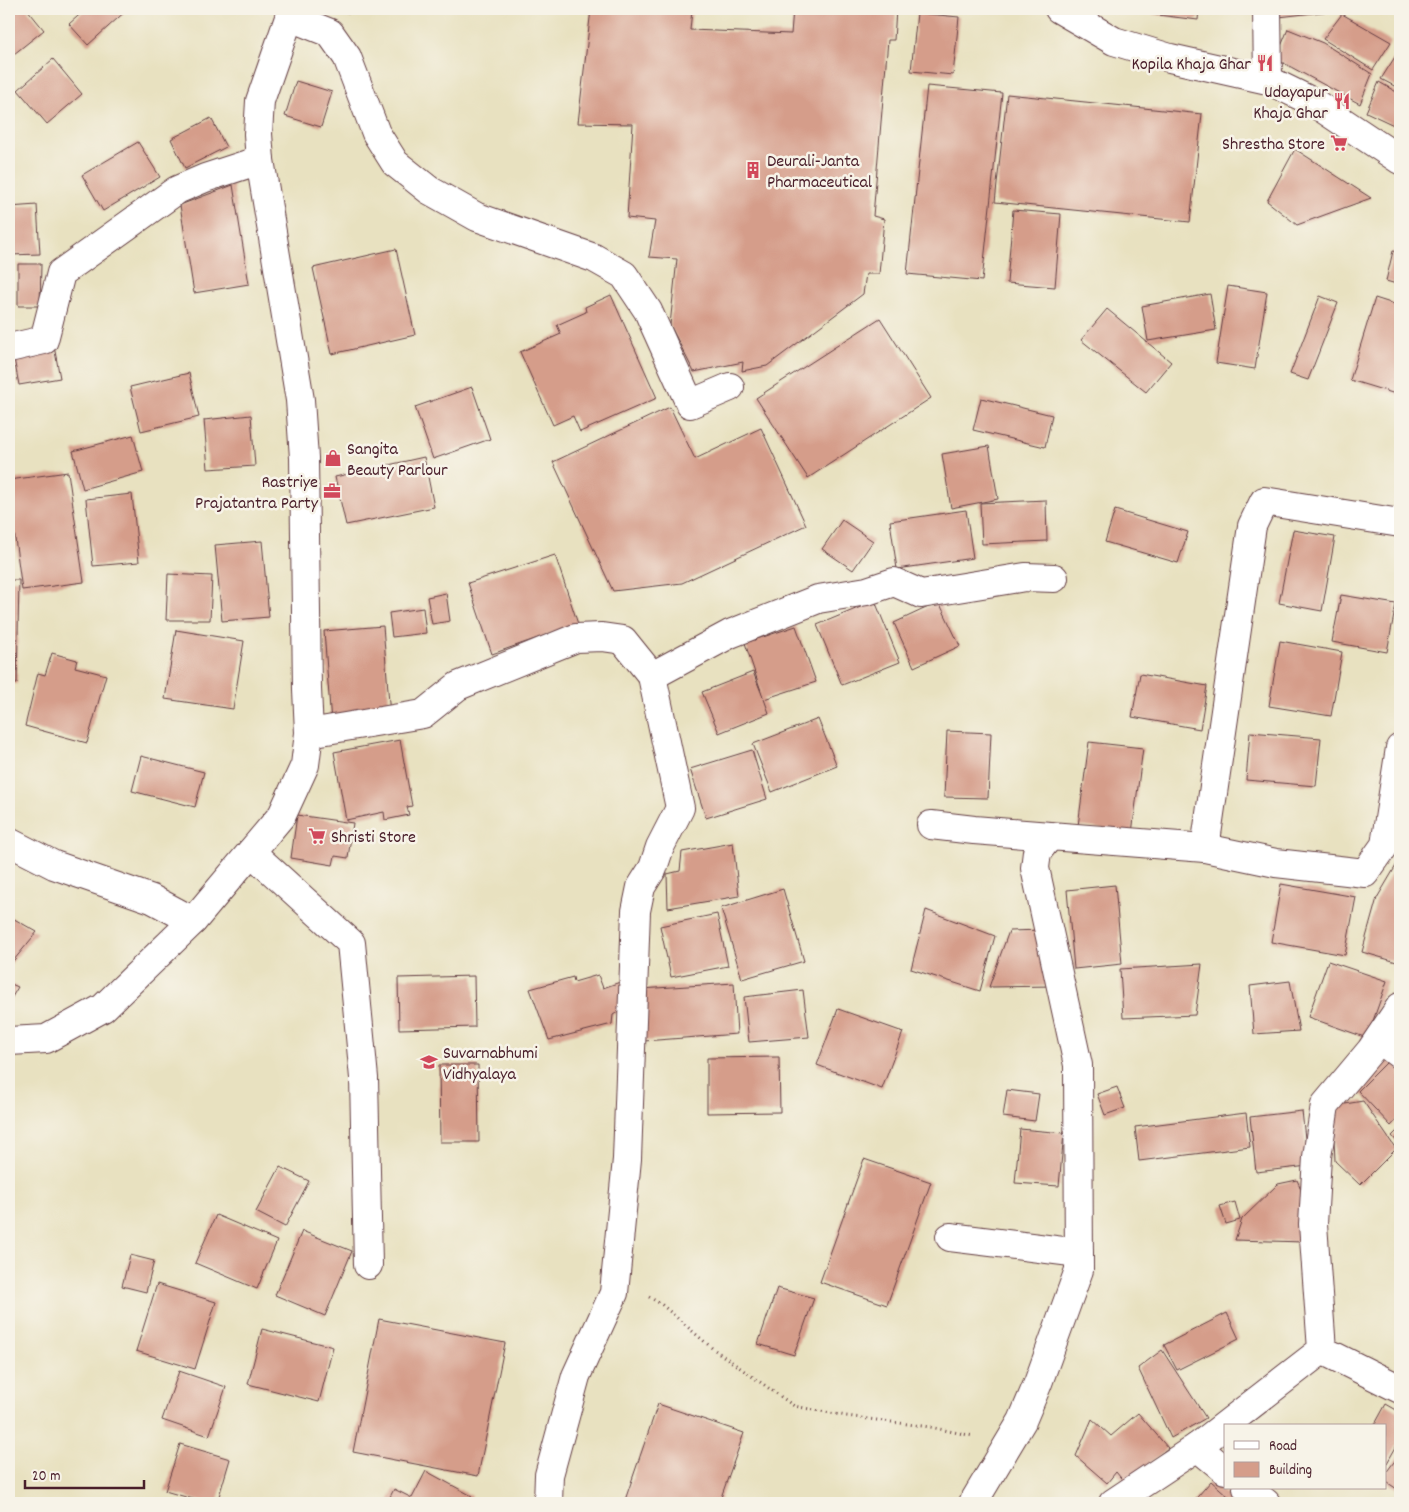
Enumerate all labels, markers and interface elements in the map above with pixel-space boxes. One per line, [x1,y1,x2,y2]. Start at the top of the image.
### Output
place label: Kopila Khaja Ghar [1131,53,1251,78]
restaurant icon: Kopila Khaja Ghar [1255,53,1275,73]
place label: Udayapur Khaja Ghar [1253,81,1328,127]
restaurant icon: Udayapur Khaja Ghar [1332,91,1352,111]
place label: Shrestha Store [1222,133,1325,158]
supermarket icon: Shrestha Store [1329,133,1349,153]
place label: Deurali-Janta Pharmaceutical [767,150,873,196]
building icon: Deurali-Janta Pharmaceutical [743,160,763,180]
place label: Sangita Beauty Parlour [347,438,448,484]
shop icon: Sangita Beauty Parlour [323,448,343,468]
place label: Rastriye Prajatantra Party [195,471,319,517]
office icon: Rastriye Prajatantra Party [322,481,342,501]
supermarket icon: Shristi Store [307,826,327,846]
place label: Shristi Store [331,826,416,851]
place label: Suvarnabhumi Vidhyalaya [443,1042,538,1088]
school or university icon: Suvarnabhumi Vidhyalaya [419,1052,439,1072]
legend [1224,1424,1386,1490]
text: Road [1269,1436,1297,1458]
scale bar [25,1457,144,1489]
text: Building [1269,1460,1312,1482]
text: 20 m [32,1466,60,1488]

